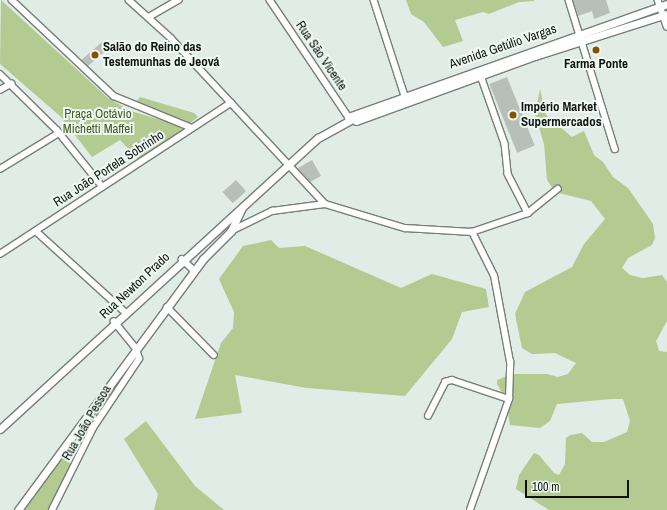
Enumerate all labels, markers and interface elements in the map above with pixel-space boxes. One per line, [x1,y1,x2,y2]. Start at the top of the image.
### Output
street label: Rua São Vicente [292,18,350,94]
street label: Avenida Getúlio Vargas [447,21,559,73]
place label: Salão do Reino das Testemunhas de Jeová [103,40,220,71]
marker: Farma Ponte [591,45,601,55]
marker: Salão do Reino das Testemunhas de Jeová [90,50,100,60]
place label: Farma Ponte [564,56,628,72]
place label: Império Market Supermercados [521,100,602,131]
park label: Praça Octávio Michetti Maffei [63,107,133,138]
marker: Império Market Supermercados [508,110,518,120]
street label: Rua João Portela Sobrinho [51,127,167,211]
street label: Rua Newton Prado [97,250,173,322]
street label: Rua João Pessoa [59,383,115,463]
scale bar [527,472,631,498]
text: 100 m [532,479,559,495]

